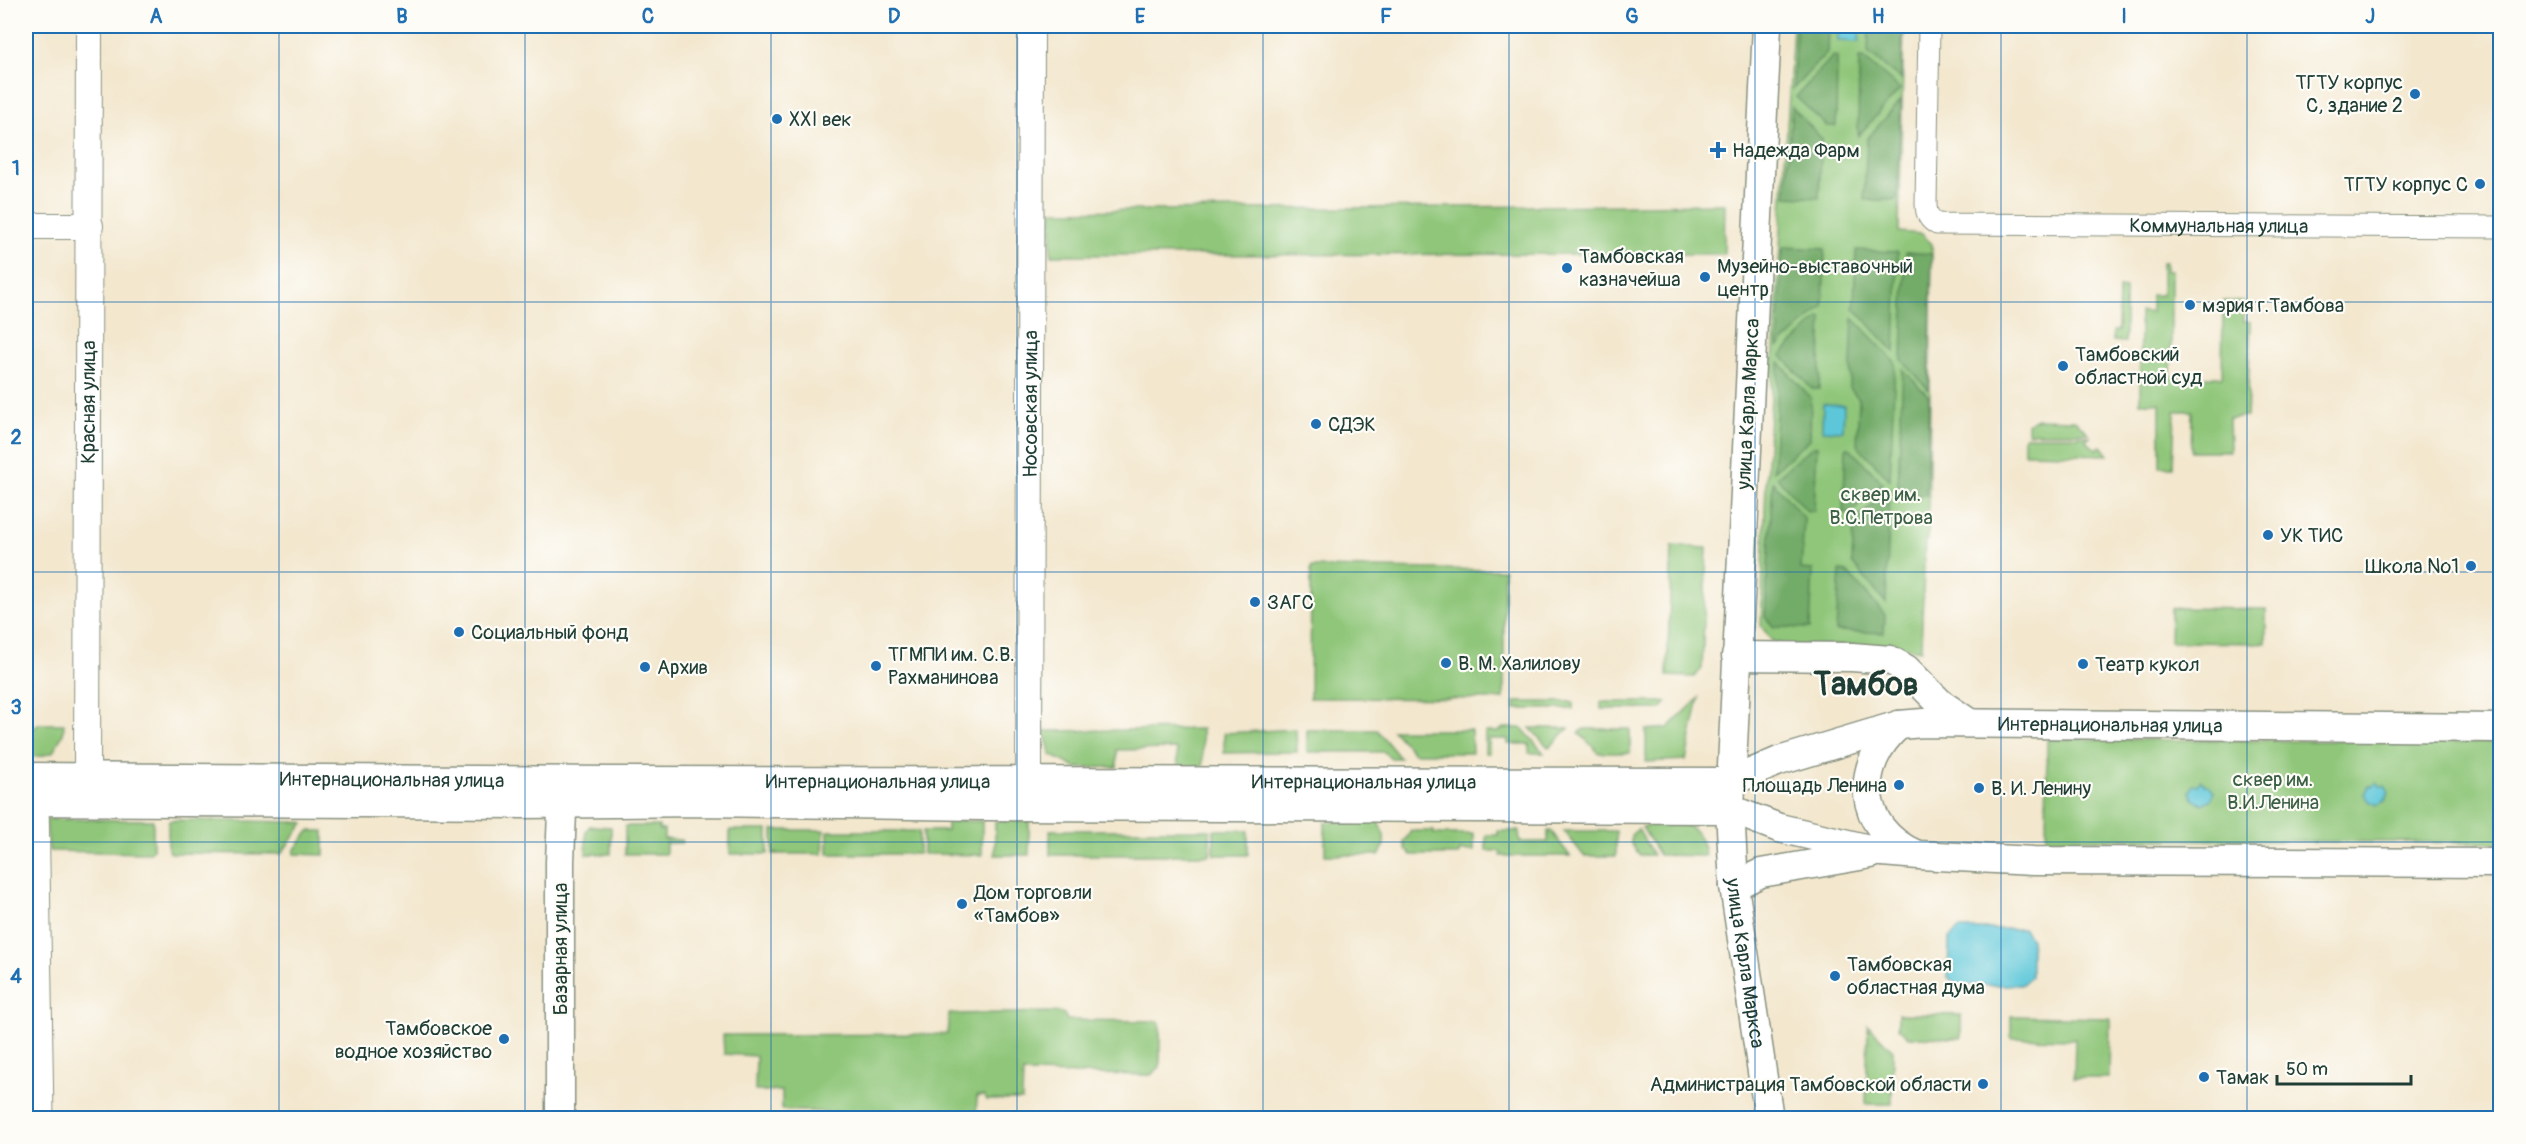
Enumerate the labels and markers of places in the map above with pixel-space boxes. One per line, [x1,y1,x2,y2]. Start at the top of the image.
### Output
place label: ТГТУ корпус С, здание 2 [2296,70,2403,118]
marker: ТГТУ корпус С, здание 2 [2408,87,2422,101]
place label: XXI век [789,107,852,132]
marker: XXI век [770,112,784,126]
place label: Надежда Фарм [1732,138,1860,163]
marker: Надежда Фарм [1709,141,1727,159]
place label: ТГТУ корпус С [2344,172,2468,197]
marker: ТГТУ корпус С [2473,177,2487,191]
place label: Тамбовская казначейша [1579,244,1684,292]
place label: Музейно-выставочный центр [1717,254,1913,302]
marker: Тамбовская казначейша [1560,261,1574,275]
marker: Музейно-выставочный центр [1698,270,1712,284]
place label: мэрия г.Тамбова [2202,293,2344,318]
marker: мэрия г.Тамбова [2183,298,2197,312]
place label: Тамбовский областной суд [2075,342,2202,390]
marker: Тамбовский областной суд [2056,359,2070,373]
place label: СДЭК [1328,412,1376,437]
marker: СДЭК [1309,417,1323,431]
place label: УК ТИС [2280,523,2343,548]
marker: УК ТИС [2261,528,2275,542]
place label: Школа №1 [2365,554,2459,579]
marker: Школа №1 [2464,559,2478,573]
place label: ЗАГС [1267,590,1314,615]
marker: ЗАГС [1248,595,1262,609]
place label: Социальный фонд [471,620,628,645]
marker: Социальный фонд [452,625,466,639]
place label: ТГМПИ им. С.В. Рахманинова [888,642,1015,690]
place label: В. М. Халилову [1458,651,1581,676]
place label: Театр кукол [2095,652,2200,677]
place label: Архив [657,655,708,680]
marker: В. М. Халилову [1439,656,1453,670]
marker: Театр кукол [2076,657,2090,671]
marker: ТГМПИ им. С.В. Рахманинова [869,659,883,673]
marker: Архив [638,660,652,674]
place label: Площадь Ленина [1743,773,1887,798]
place label: В. И. Ленину [1991,776,2091,801]
marker: Площадь Ленина [1892,778,1906,792]
marker: В. И. Ленину [1972,781,1986,795]
place label: Дом торговли «Тамбов» [973,880,1091,928]
marker: Дом торговли «Тамбов» [955,897,969,911]
place label: Тамбовская областная дума [1847,952,1985,1000]
marker: Тамбовская областная дума [1828,969,1842,983]
place label: Тамбовское водное хозяйство [335,1016,492,1064]
marker: Тамбовское водное хозяйство [497,1032,511,1046]
place label: Тамак [2216,1065,2269,1090]
marker: Тамак [2197,1070,2211,1084]
place label: Администрация Тамбовской области [1650,1072,1971,1097]
marker: Администрация Тамбовской области [1976,1077,1990,1091]

